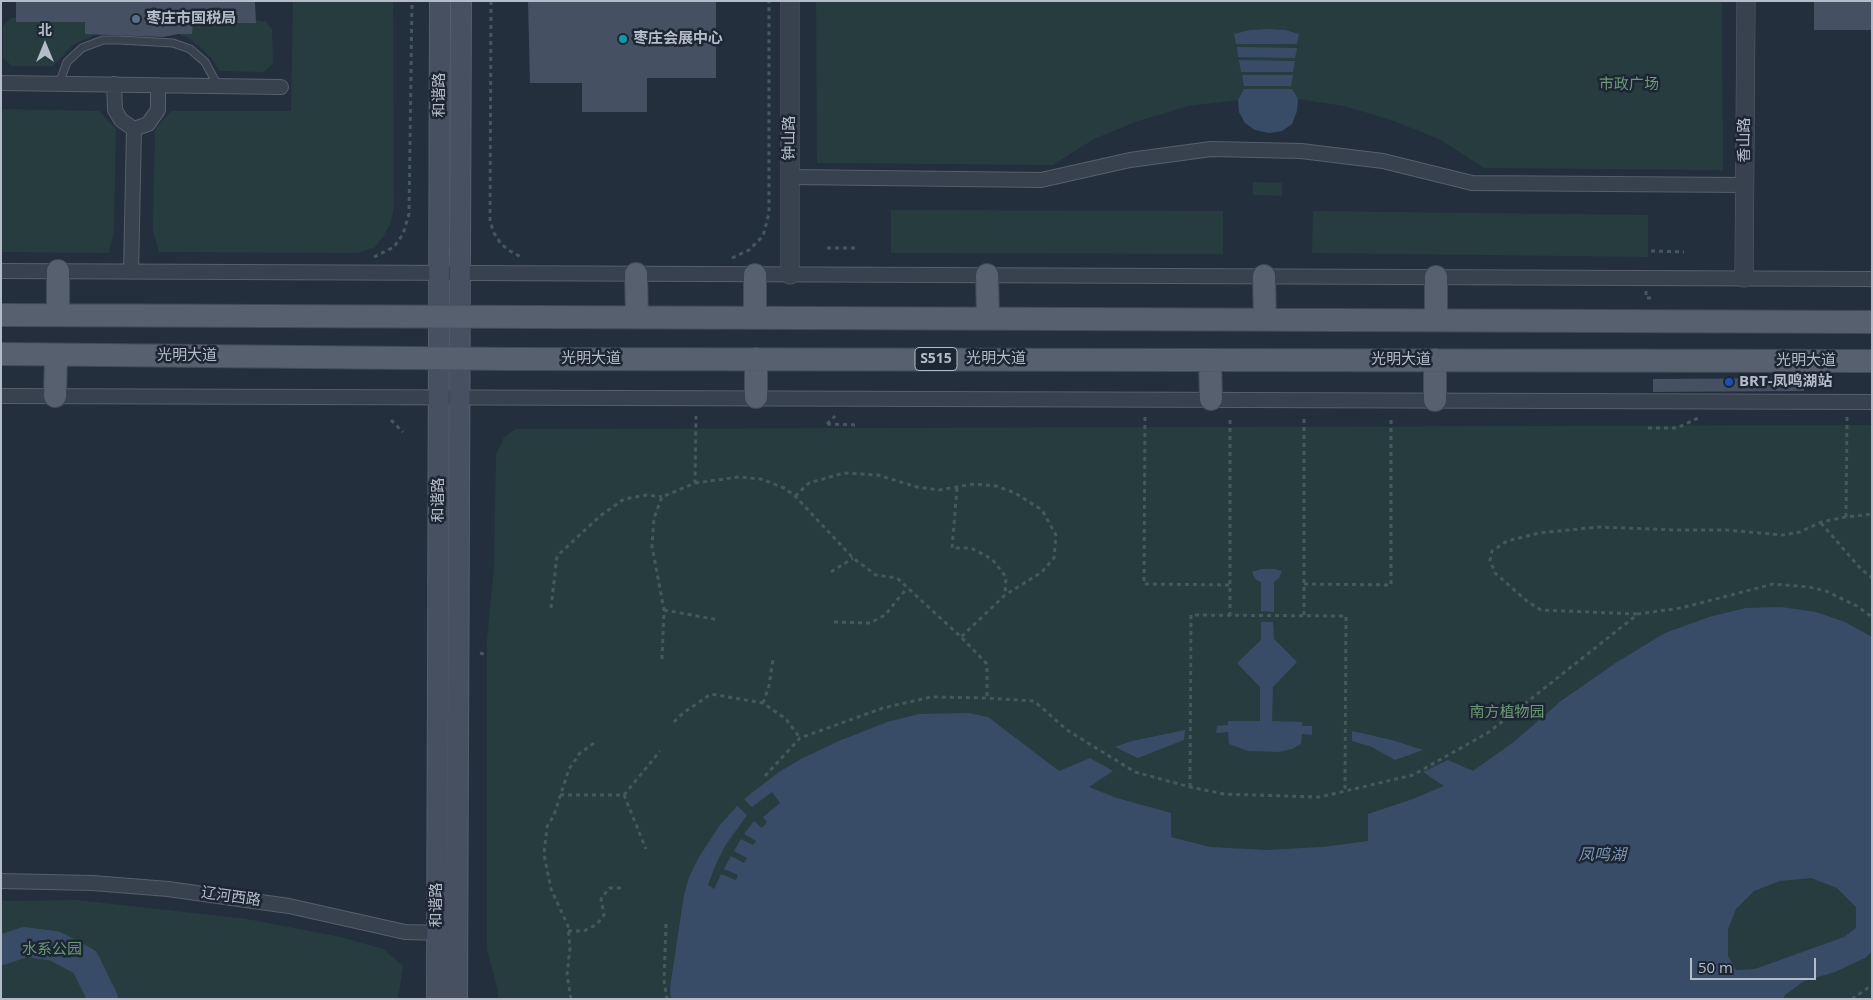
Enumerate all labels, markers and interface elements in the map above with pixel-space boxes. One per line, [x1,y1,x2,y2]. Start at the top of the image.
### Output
place label: 枣庄市国税局 [146,10,236,28]
marker: 枣庄市国税局 [130,13,142,25]
north arrow [20,20,70,70]
text: 北 [38,20,52,39]
place label: 枣庄会展中心 [633,30,723,48]
marker: 枣庄会展中心 [617,33,629,45]
street label: 和谐路 [431,73,449,117]
park label: 市政广场 [1599,76,1659,94]
street label: 钟山路 [781,116,799,160]
street label: 香山路 [1736,118,1754,162]
street label: 光明大道 [157,347,217,365]
road number: S515 [915,348,957,370]
street label: 光明大道 [561,350,621,368]
street label: 光明大道 [966,350,1026,368]
street label: 光明大道 [1371,351,1431,369]
street label: 光明大道 [1776,352,1836,370]
place label: BRT-凤鸣湖站 [1739,373,1832,391]
marker: BRT-凤鸣湖站 [1723,376,1735,388]
street label: 和谐路 [430,478,448,522]
park label: 南方植物园 [1470,704,1544,722]
water label: 凤鸣湖 [1578,845,1626,865]
street label: 和谐路 [428,883,446,927]
street label: 辽河西路 [200,884,262,910]
park label: 水系公园 [22,941,82,959]
scale bar [1693,948,1819,980]
text: 50 m [1698,957,1733,977]

